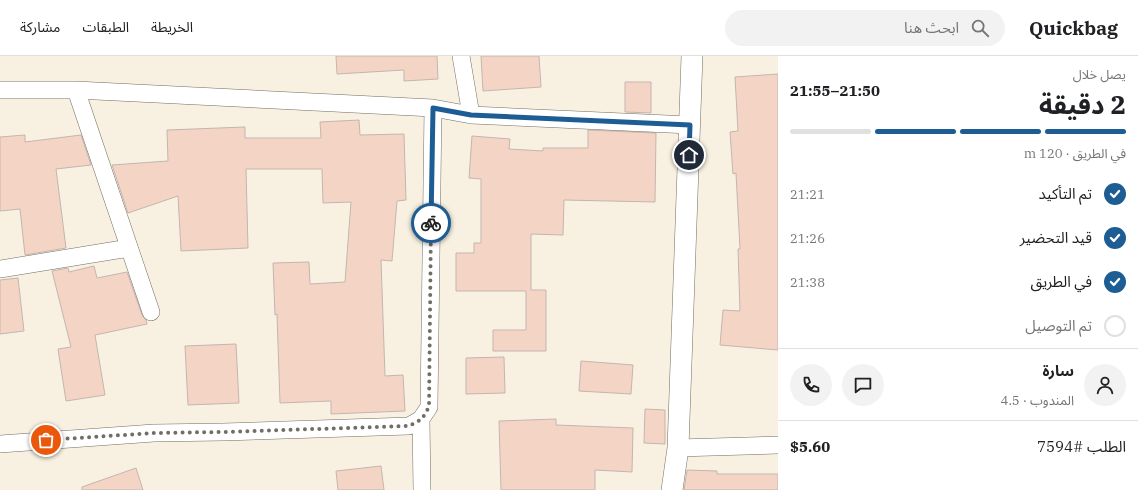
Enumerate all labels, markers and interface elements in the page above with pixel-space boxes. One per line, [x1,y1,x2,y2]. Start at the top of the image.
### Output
search box [725,10,1005,46]
text: Quickbag [1029,16,1118,40]
icon: search [969,17,991,39]
text: مشاركة [20,18,60,36]
text: الطبقات [82,18,129,36]
text: الخريطة [151,18,193,36]
text: ابحث هنا [904,18,959,37]
text: يصل خلال [1073,66,1126,83]
text: 21:50–21:55 [790,81,880,100]
text: 2 دقيقة [1039,87,1126,121]
pin [672,138,706,172]
icon: home [678,144,700,166]
text: في الطريق · 120 m [1024,145,1126,162]
icon: check [1104,183,1126,205]
text: تم التأكيد [1038,184,1092,203]
text: 21:21 [790,186,825,203]
courier [411,203,451,243]
icon: bike [420,212,442,234]
icon: check [1104,227,1126,249]
text: قيد التحضير [1020,228,1092,247]
text: 21:26 [790,230,825,247]
icon: check [1104,271,1126,293]
text: في الطريق [1031,272,1092,291]
text: 21:38 [790,274,825,291]
text: تم التوصيل [1025,316,1092,335]
text: سارة [1042,361,1074,380]
button: phone [790,364,832,406]
button: chat [842,364,884,406]
button: person [1084,364,1126,406]
text: المندوب · 4.5 [1001,392,1074,409]
pin [29,423,63,457]
icon: bag [35,429,57,451]
text: $5.60 [790,437,830,456]
text: الطلب #7594 [1037,437,1126,456]

